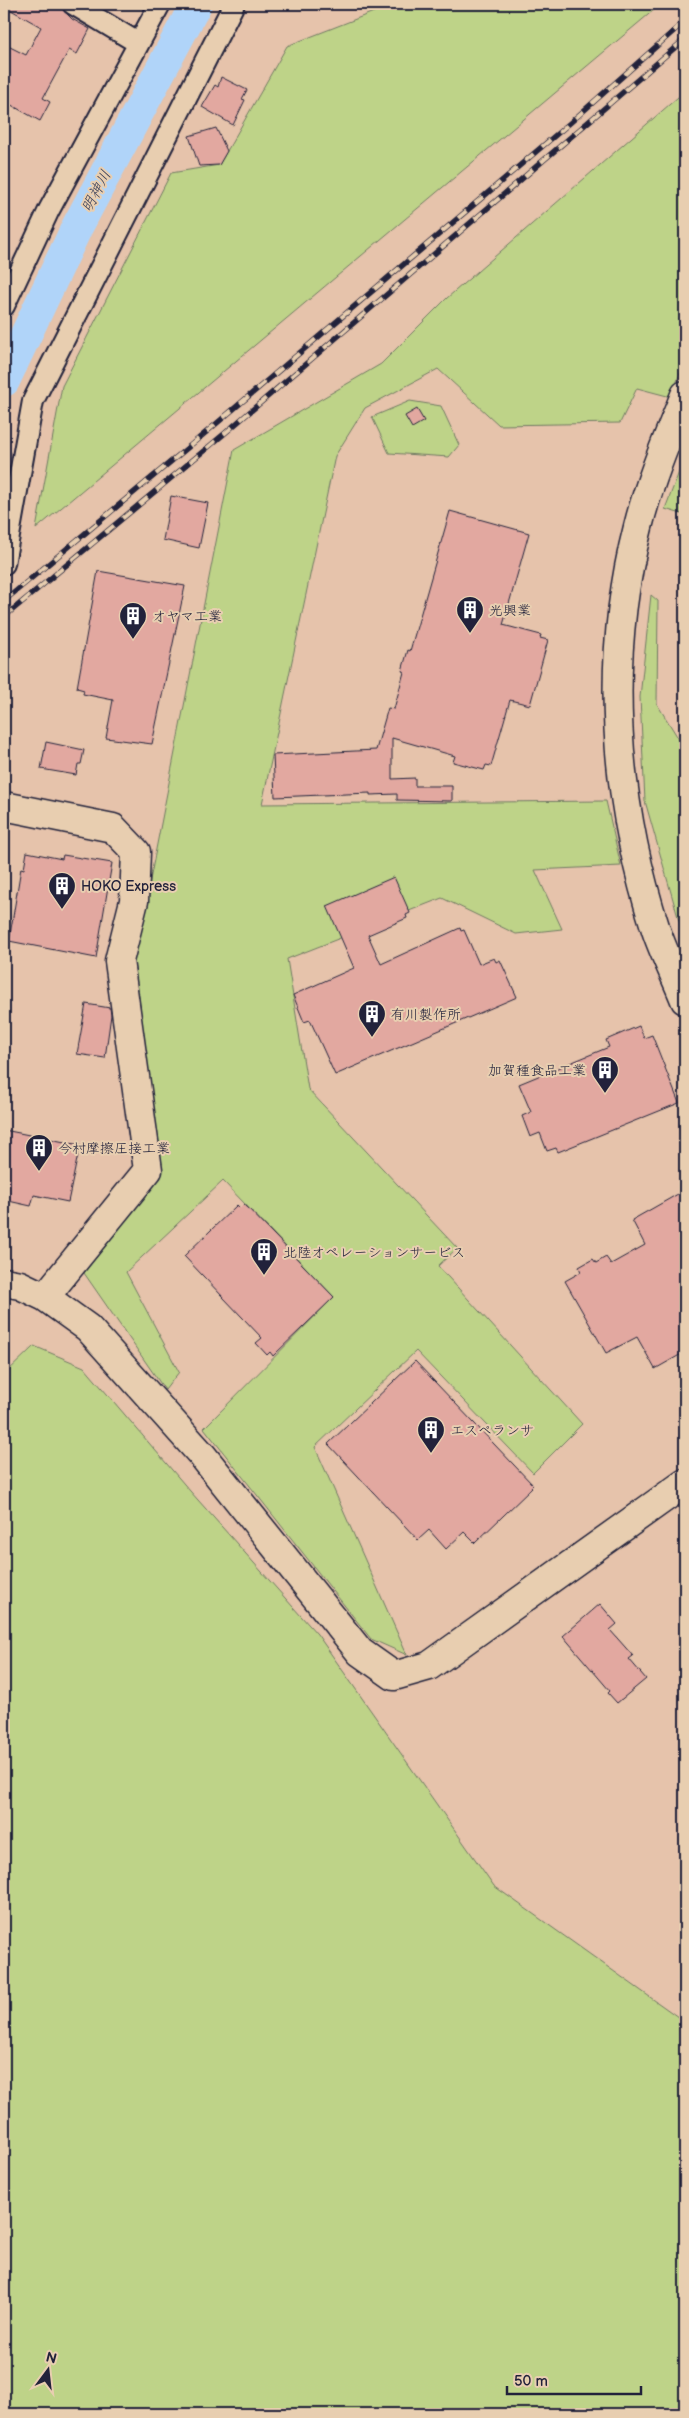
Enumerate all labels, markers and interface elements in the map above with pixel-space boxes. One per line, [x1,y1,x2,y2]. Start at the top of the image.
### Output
water label: 明神川 [77,167,115,216]
building icon: 光興業 [455,595,485,634]
building icon: オヤマ工業 [118,601,148,640]
place label: 光興業 [489,602,531,619]
place label: オヤマ工業 [152,608,222,625]
building icon: HOKO Express [47,871,77,910]
place label: HOKO Express [81,878,176,895]
building icon: 有川製作所 [357,999,387,1038]
place label: 有川製作所 [391,1006,461,1023]
building icon: 加賀種食品工業 [590,1055,620,1094]
place label: 加賀種食品工業 [488,1062,586,1079]
building icon: 今村摩擦圧接工業 [24,1133,54,1172]
place label: 今村摩擦圧接工業 [58,1140,170,1157]
building icon: 北陸オペレーションサービス [249,1237,279,1276]
place label: 北陸オペレーションサービス [283,1244,465,1261]
building icon: エスペランサ [416,1415,446,1454]
place label: エスペランサ [450,1422,534,1439]
north arrow [22,2346,72,2396]
text: N [44,2348,59,2367]
scale bar [507,2363,640,2395]
text: 50 m [514,2372,548,2391]

